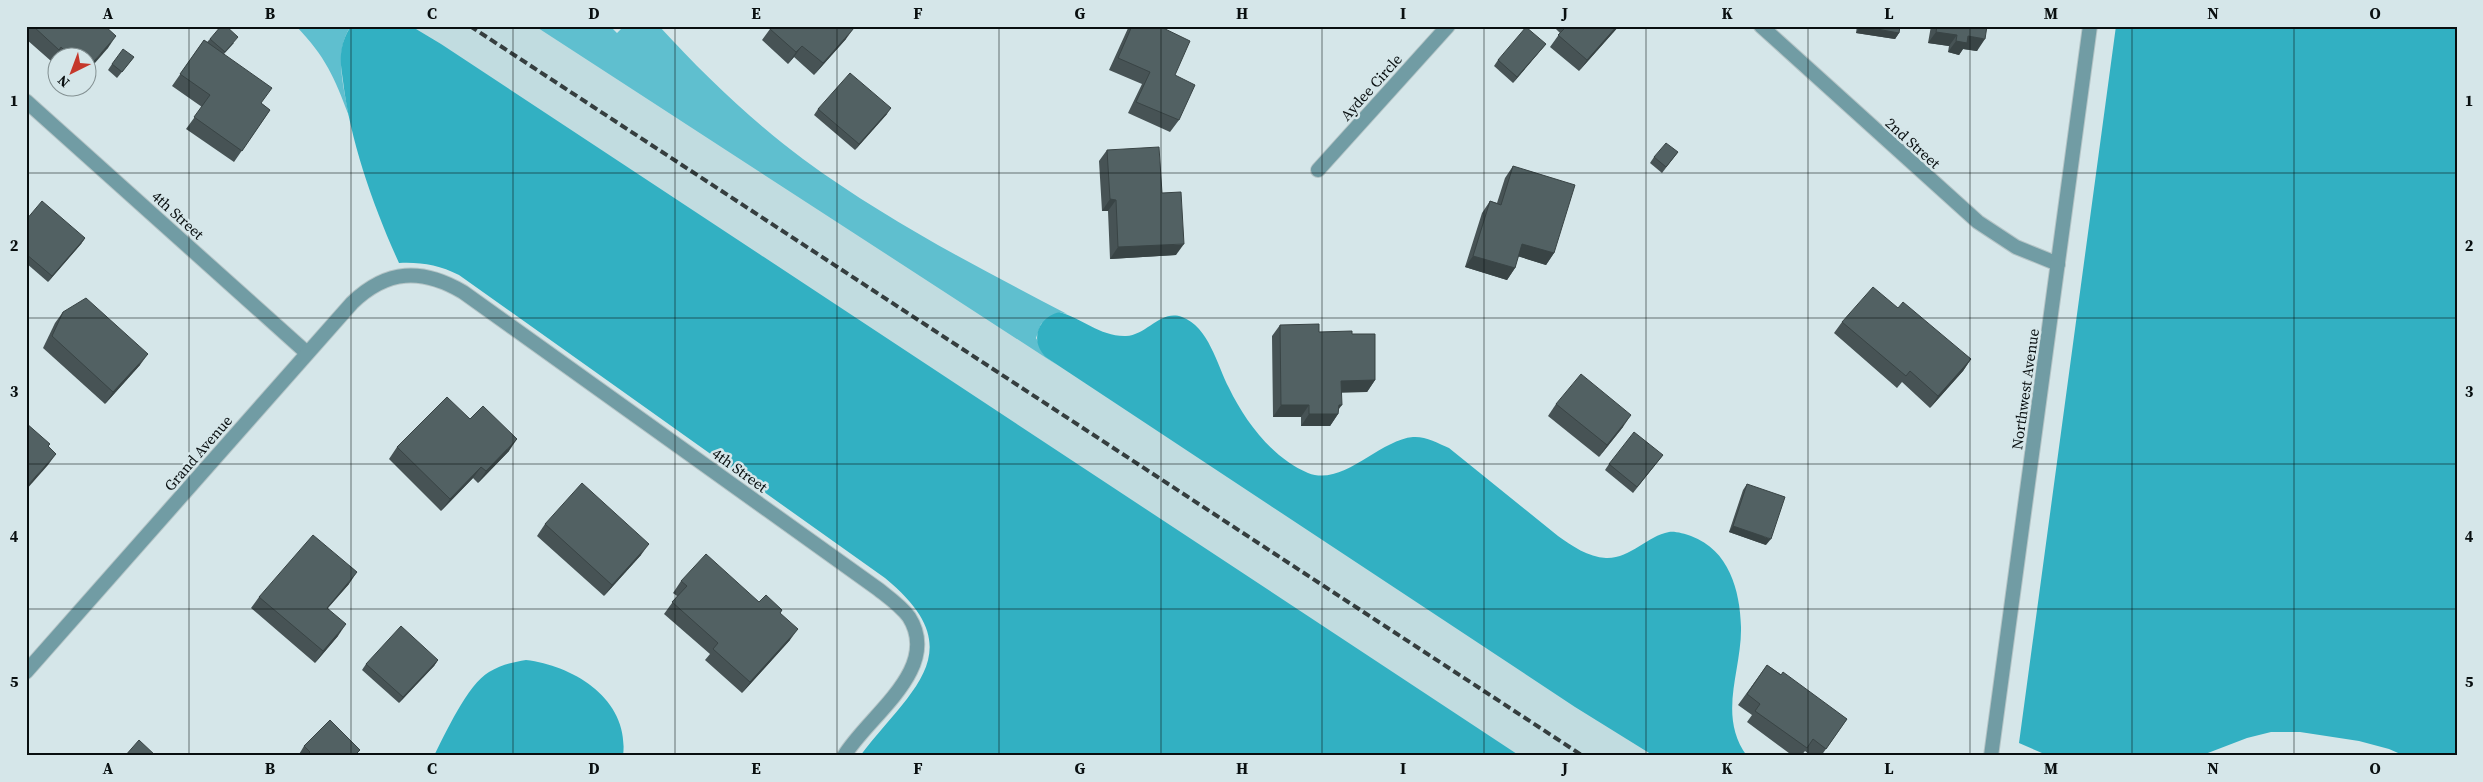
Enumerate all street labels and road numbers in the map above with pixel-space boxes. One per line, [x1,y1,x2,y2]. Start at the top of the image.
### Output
street label: Aydee Circle [1335,49,1407,125]
street label: 2nd Street [1881,113,1945,173]
street label: 4th Street [147,186,209,244]
street label: Northwest Avenue [2006,327,2044,451]
street label: Grand Avenue [159,410,237,495]
street label: 4th Street [708,443,772,497]

